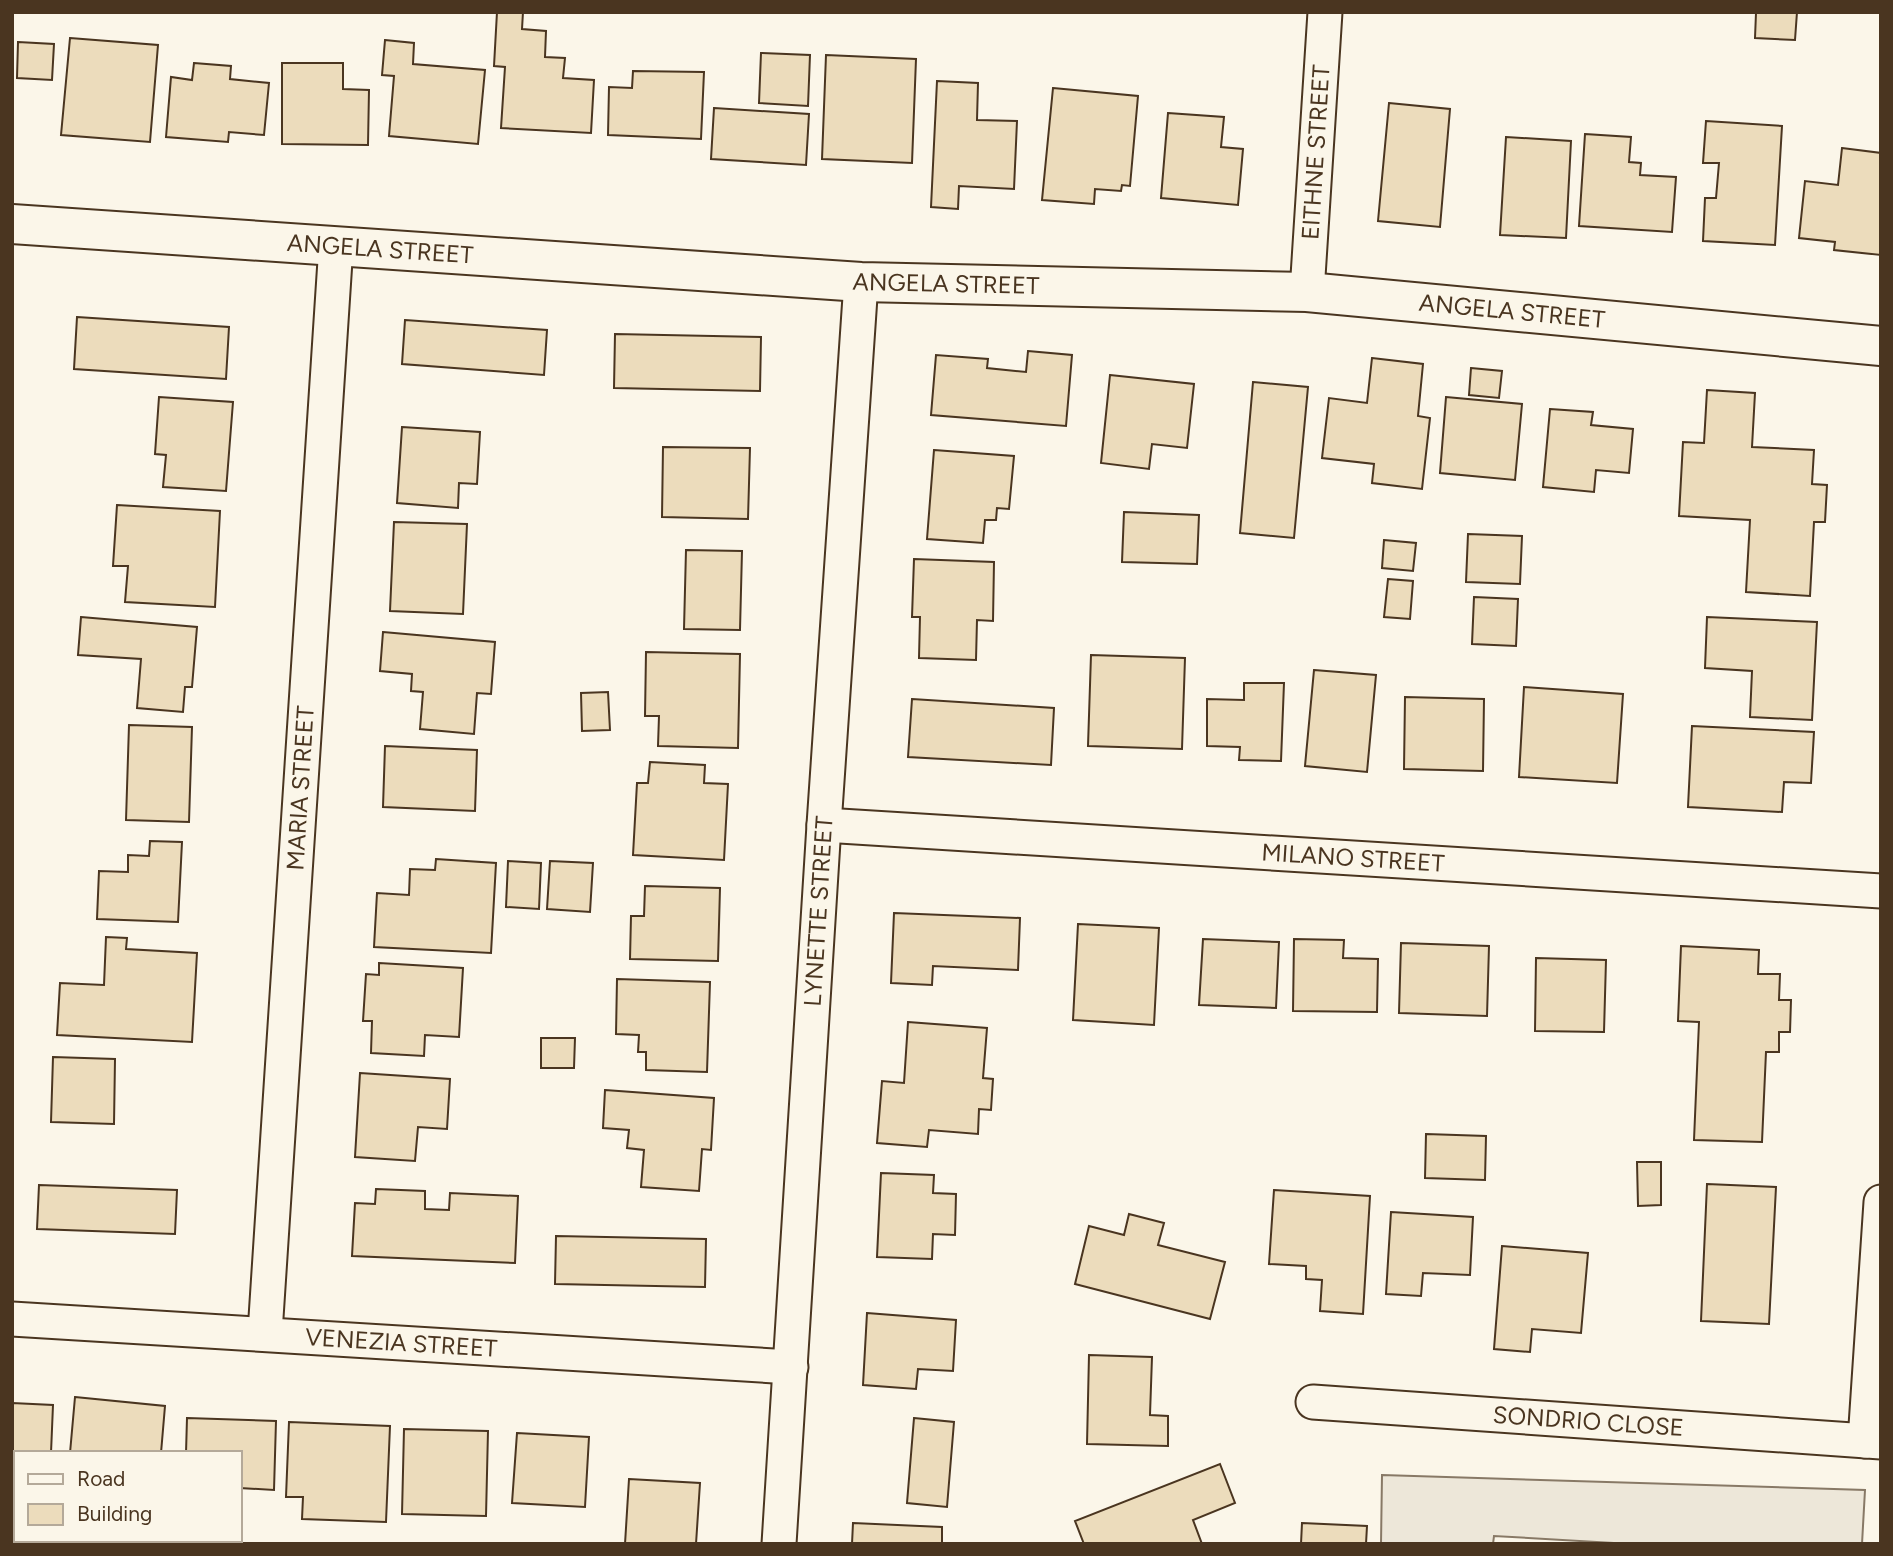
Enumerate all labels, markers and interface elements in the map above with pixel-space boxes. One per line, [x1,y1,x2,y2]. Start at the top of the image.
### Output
street label: EITHNE STREET [1295,64,1336,241]
street label: ANGELA STREET [286,228,474,269]
street label: ANGELA STREET [852,266,1040,300]
street label: ANGELA STREET [1418,288,1606,334]
street label: MARIA STREET [280,705,320,871]
street label: LYNETTE STREET [798,815,839,1007]
street label: MILANO STREET [1261,837,1445,878]
street label: VENEZIA STREET [304,1322,498,1363]
street label: SONDRIO CLOSE [1492,1400,1685,1442]
legend [14,1451,242,1542]
text: Road [77,1466,125,1491]
text: Building [77,1501,152,1526]

